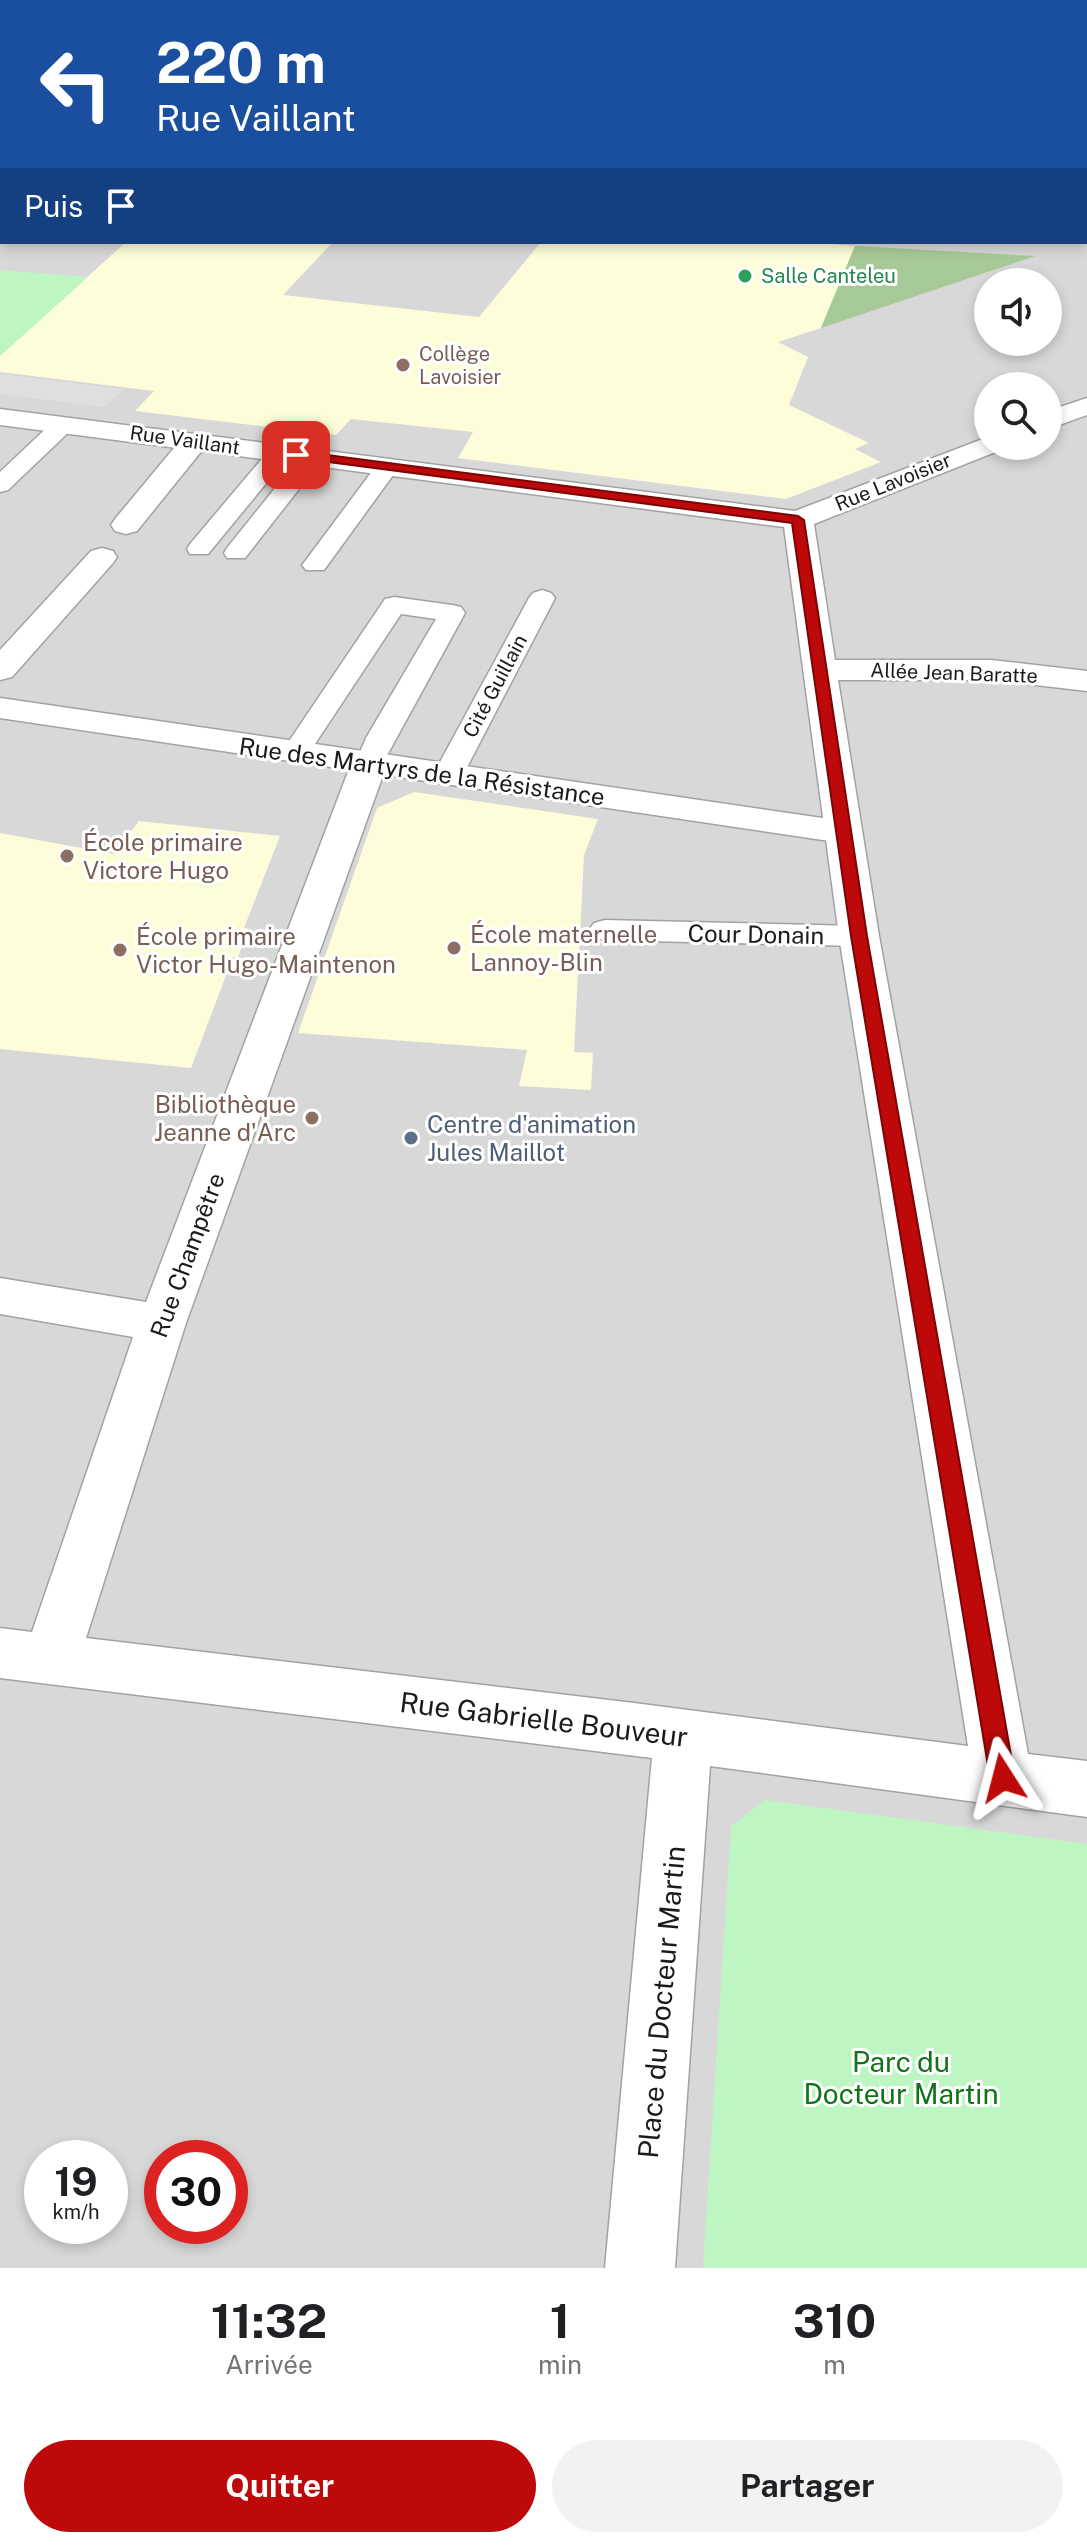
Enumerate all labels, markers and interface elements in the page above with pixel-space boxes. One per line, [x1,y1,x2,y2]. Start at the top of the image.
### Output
text: 220 m [156,30,326,96]
icon: left [24,32,128,136]
text: Rue Vaillant [156,97,356,139]
icon: arrive [99,184,143,228]
text: Puis [24,188,83,224]
place label: Salle Canteleu [761,264,896,288]
marker: Salle Canteleu [736,267,754,285]
map controls [974,268,1062,460]
button: sound [974,268,1062,356]
place label: Collège Lavoisier [419,342,501,389]
marker: Collège Lavoisier [394,356,412,374]
button: search [974,372,1062,460]
street label: Rue Vaillant [128,420,242,460]
pin [262,421,330,489]
icon: arrive [274,433,318,477]
street label: Rue Lavoisier [831,448,955,516]
street label: Cité Guillain [458,630,532,742]
street label: Allée Jean Baratte [870,658,1038,688]
street label: Rue des Martyrs de la Résistance [237,731,607,811]
place label: École primaire Victore Hugo [83,828,243,884]
marker: École primaire Victore Hugo [58,847,76,865]
street label: Cour Donain [687,919,825,949]
place label: École maternelle Lannoy-Blin [470,920,657,976]
place label: École primaire Victor Hugo-Maintenon [136,922,396,978]
marker: École maternelle Lannoy-Blin [445,939,463,957]
marker: École primaire Victor Hugo-Maintenon [111,941,129,959]
place label: Bibliothèque Jeanne d'Arc [154,1090,296,1146]
marker: Bibliothèque Jeanne d'Arc [303,1109,321,1127]
place label: Centre d'animation Jules Maillot [427,1110,636,1166]
marker: Centre d'animation Jules Maillot [402,1129,420,1147]
street label: Rue Champêtre [144,1169,230,1341]
street label: Rue Gabrielle Bouveur [398,1685,690,1753]
position arrow [961,1736,1045,1820]
street label: Place du Docteur Martin [631,1844,691,2160]
park label: Parc du Docteur Martin [803,2045,999,2110]
speed limit sign: 30 [144,2140,248,2244]
text: 19 [54,2158,98,2205]
text: km/h [52,2200,100,2224]
text: 11:32 [211,2292,327,2349]
text: 1 [550,2292,570,2349]
text: 310 [793,2292,876,2349]
text: Arrivée [225,2349,313,2380]
text: min [538,2349,582,2380]
text: m [823,2349,846,2380]
button: Quitter [24,2440,536,2532]
button: Partager [552,2440,1063,2532]

